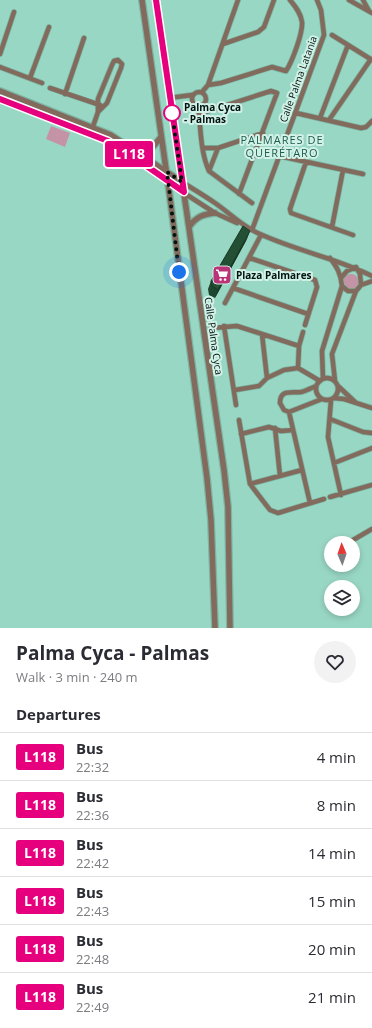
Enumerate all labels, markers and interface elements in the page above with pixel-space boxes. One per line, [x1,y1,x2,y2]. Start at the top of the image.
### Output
street label: Calle Palma Latania [276,34,320,124]
place label: Palma Cyca - Palmas [184,100,241,126]
marker: Palma Cyca - Palmas [163,104,181,122]
district label: PALMARES DE QUERÉTARO [240,132,324,160]
line badge: L118 [101,141,157,167]
text: L118 [113,144,145,163]
your location [169,262,189,282]
supermarket icon: Plaza Palmares [211,264,233,286]
place label: Plaza Palmares [236,268,312,282]
street label: Calle Palma Cyca [202,296,226,376]
north arrow [324,536,360,572]
map controls [324,536,360,616]
button: layers [324,580,360,616]
text: Palma Cyca - Palmas [16,640,209,666]
button: heart [314,641,356,683]
text: Walk · 3 min · 240 m [16,668,138,686]
text: Departures [16,704,101,724]
text: Bus [76,738,103,758]
text: L118 [24,747,56,766]
text: 4 min [317,747,356,767]
text: 22:32 [76,758,109,776]
text: Bus [76,786,103,806]
text: L118 [24,795,56,814]
text: 8 min [317,795,356,815]
text: 22:36 [76,806,109,824]
text: Bus [76,834,103,854]
text: L118 [24,843,56,862]
text: 14 min [308,843,356,863]
text: 22:42 [76,854,109,872]
text: Bus [76,882,103,902]
text: L118 [24,891,56,910]
text: 15 min [308,891,356,911]
text: 22:43 [76,902,109,920]
text: Bus [76,930,103,950]
text: L118 [24,939,56,958]
text: 20 min [308,939,356,959]
text: 22:48 [76,950,109,968]
text: Bus [76,978,103,998]
text: L118 [24,987,56,1006]
text: 21 min [308,987,356,1007]
text: 22:49 [76,998,109,1016]

